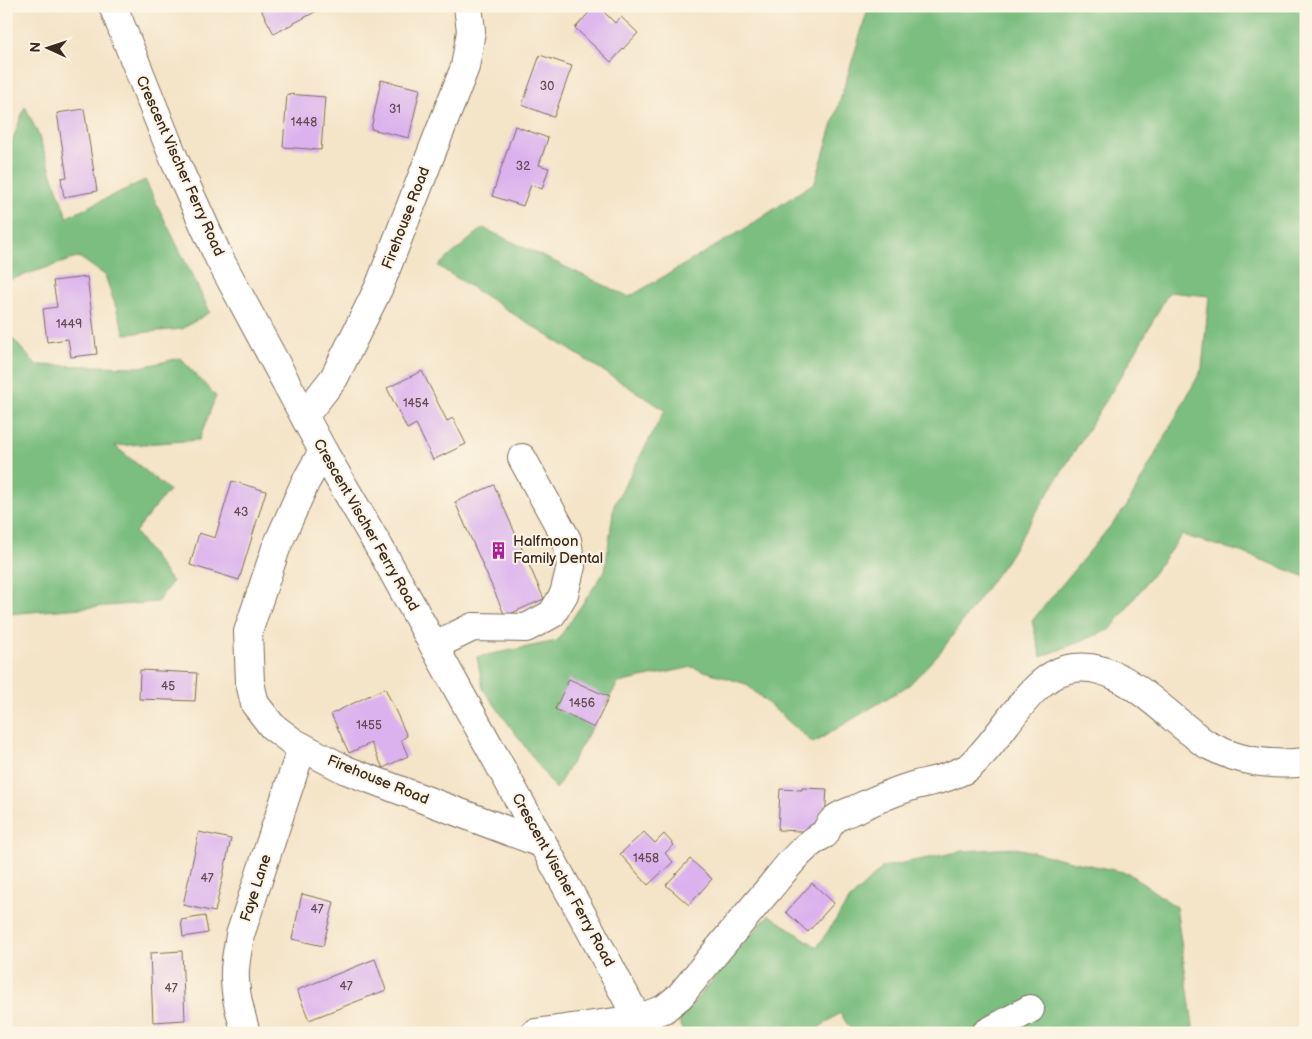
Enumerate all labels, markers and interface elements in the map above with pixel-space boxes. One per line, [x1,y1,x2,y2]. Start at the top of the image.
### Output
north arrow [22,22,72,72]
text: N [27,42,44,53]
street label: Crescent Vischer Ferry Road [132,73,228,259]
house number: 30 [540,79,554,94]
house number: 31 [389,102,401,117]
house number: 1448 [291,115,317,130]
house number: 32 [516,159,530,174]
street label: Firehouse Road [378,164,434,272]
house number: 1449 [56,317,82,332]
house number: 1454 [403,396,430,411]
street label: Crescent Vischer Ferry Road [309,436,423,614]
house number: 43 [234,505,248,520]
place label: Halfmoon Family Dental [513,532,603,568]
building icon: Halfmoon Family Dental [489,540,509,560]
house number: 45 [161,679,175,694]
house number: 1456 [569,696,595,711]
house number: 1455 [356,718,382,733]
street label: Firehouse Road [324,751,432,809]
street label: Crescent Vischer Ferry Road [507,790,619,970]
house number: 1458 [633,851,659,866]
street label: Faye Lane [236,852,276,924]
house number: 47 [200,871,214,886]
house number: 47 [310,902,324,917]
house number: 47 [339,979,353,994]
house number: 47 [164,981,178,996]

